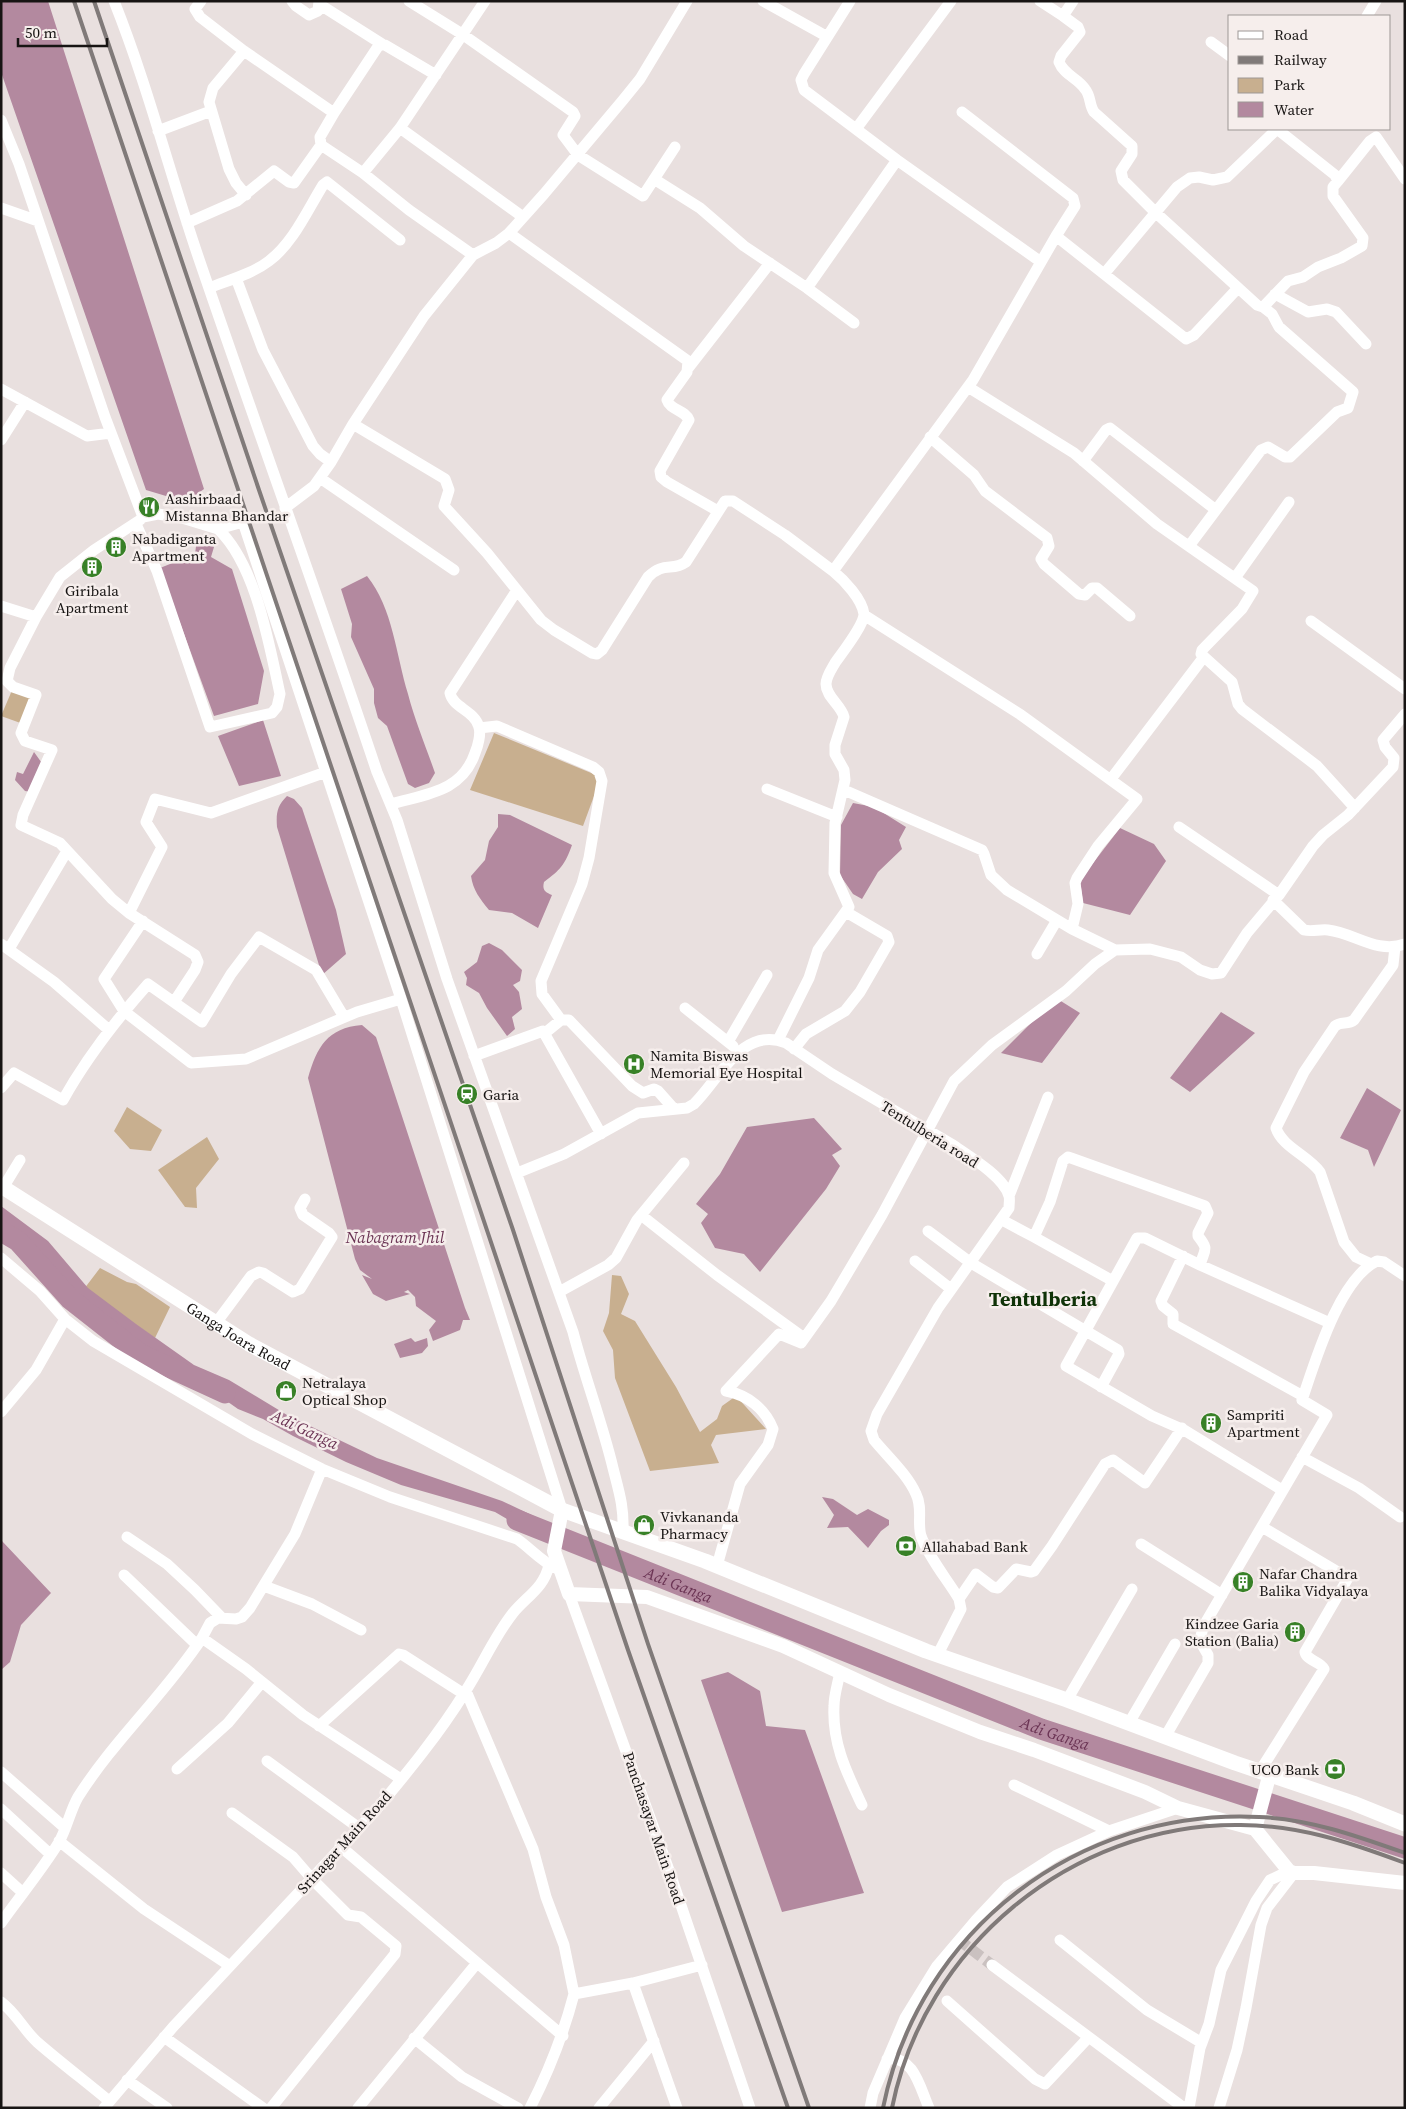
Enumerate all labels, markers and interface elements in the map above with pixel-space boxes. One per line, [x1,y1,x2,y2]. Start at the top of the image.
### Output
scale bar [18,15,106,47]
legend [1228,15,1391,130]
text: 50 m [25,22,57,43]
text: Road [1274,24,1308,45]
text: Railway [1274,49,1327,70]
text: Park [1274,74,1306,95]
text: Water [1274,99,1315,120]
place label: Aashirbaad Mistanna Bhandar [165,488,289,526]
restaurant icon: Aashirbaad Mistanna Bhandar [137,495,161,519]
place label: Nabadiganta Apartment [132,528,217,566]
building icon: Nabadiganta Apartment [104,535,128,559]
building icon: Giribala Apartment [80,555,104,579]
place label: Giribala Apartment [56,580,128,618]
place label: Namita Biswas Memorial Eye Hospital [650,1045,803,1083]
hospital icon: Namita Biswas Memorial Eye Hospital [622,1052,646,1076]
station icon: Garia [455,1082,479,1106]
place label: Garia [483,1084,520,1105]
street label: Tentulberia road [877,1096,983,1173]
water label: Nabagram Jhil [345,1226,445,1248]
district label: Tentulberia [989,1285,1098,1313]
street label: Ganga Joara Road [183,1296,295,1375]
place label: Netralaya Optical Shop [302,1372,387,1410]
shop icon: Netralaya Optical Shop [274,1379,298,1403]
water label: Adi Ganga [267,1404,343,1454]
place label: Sampriti Apartment [1227,1404,1300,1442]
building icon: Sampriti Apartment [1199,1411,1223,1435]
place label: Vivkananda Pharmacy [660,1506,739,1544]
shop icon: Vivkananda Pharmacy [632,1513,656,1537]
bank icon: Allahabad Bank [894,1534,918,1558]
place label: Allahabad Bank [922,1536,1028,1557]
water label: Adi Ganga [640,1561,717,1608]
place label: Nafar Chandra Balika Vidyalaya [1259,1563,1369,1601]
building icon: Nafar Chandra Balika Vidyalaya [1231,1570,1255,1594]
place label: Kindzee Garia Station (Balia) [1185,1613,1279,1651]
building icon: Kindzee Garia Station (Balia) [1283,1620,1307,1644]
water label: Adi Ganga [1017,1711,1093,1755]
street label: Panchasayar Main Road [618,1749,690,1908]
bank icon: UCO Bank [1323,1757,1347,1781]
place label: UCO Bank [1251,1759,1320,1780]
street label: Srinagar Main Road [292,1786,396,1898]

